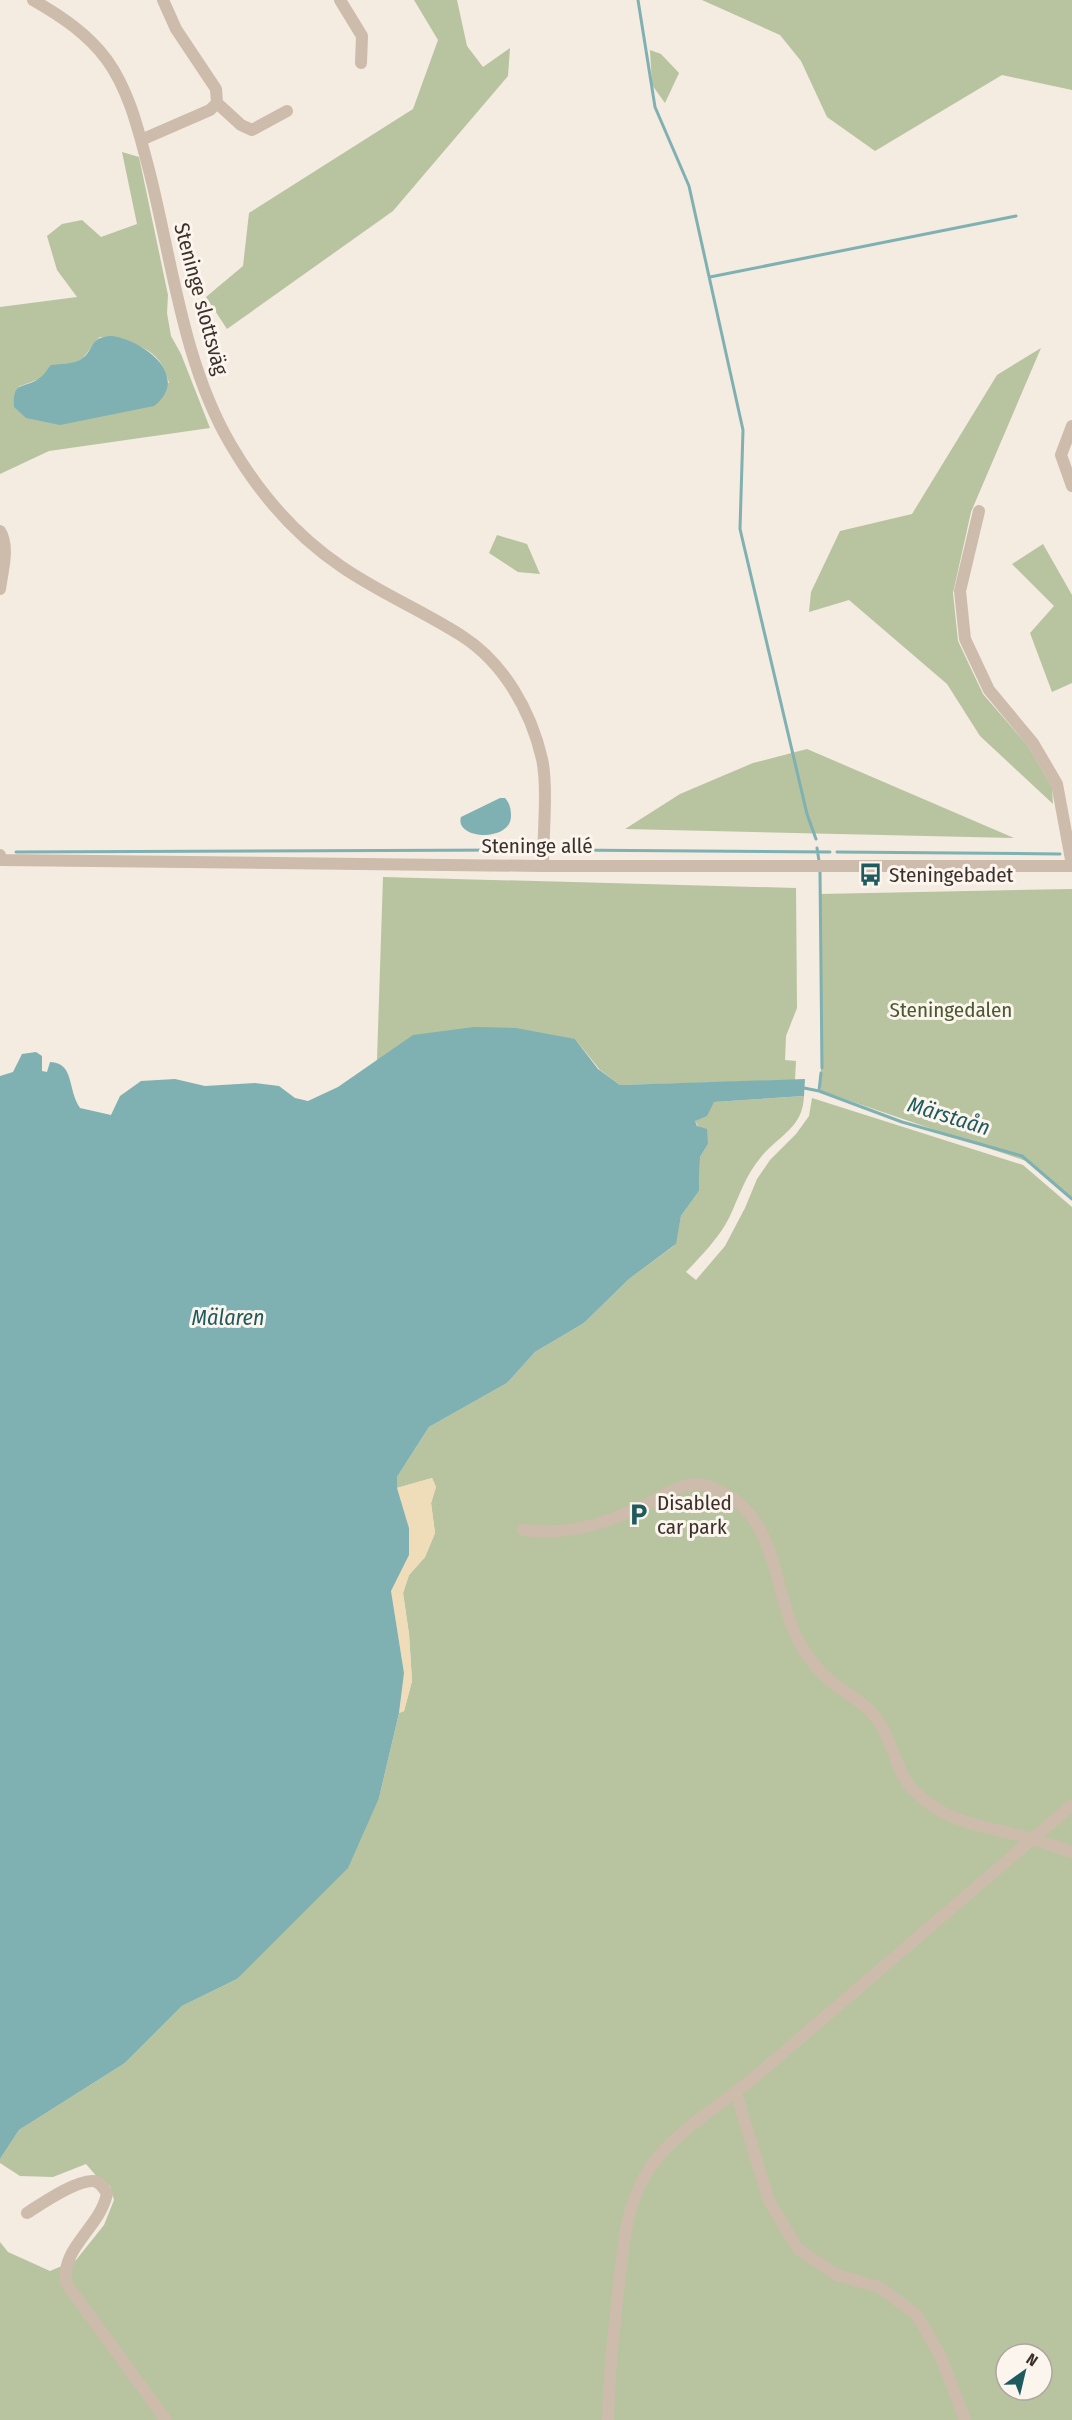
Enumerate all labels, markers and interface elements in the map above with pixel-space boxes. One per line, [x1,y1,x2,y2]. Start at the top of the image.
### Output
street label: Steninge slottsväg [168,220,234,378]
street label: Steninge allé [481,833,593,859]
bus stop icon: Steningebadet [858,862,884,888]
place label: Steningebadet [889,862,1014,888]
park label: Steningedalen [890,997,1012,1023]
water label: Märstaån [905,1091,993,1141]
water label: Mälaren [192,1304,264,1331]
place label: Disabled car park [657,1490,732,1540]
parking icon: Disabled car park [626,1502,652,1528]
north arrow [994,2342,1054,2402]
text: N [1023,2349,1041,2371]

